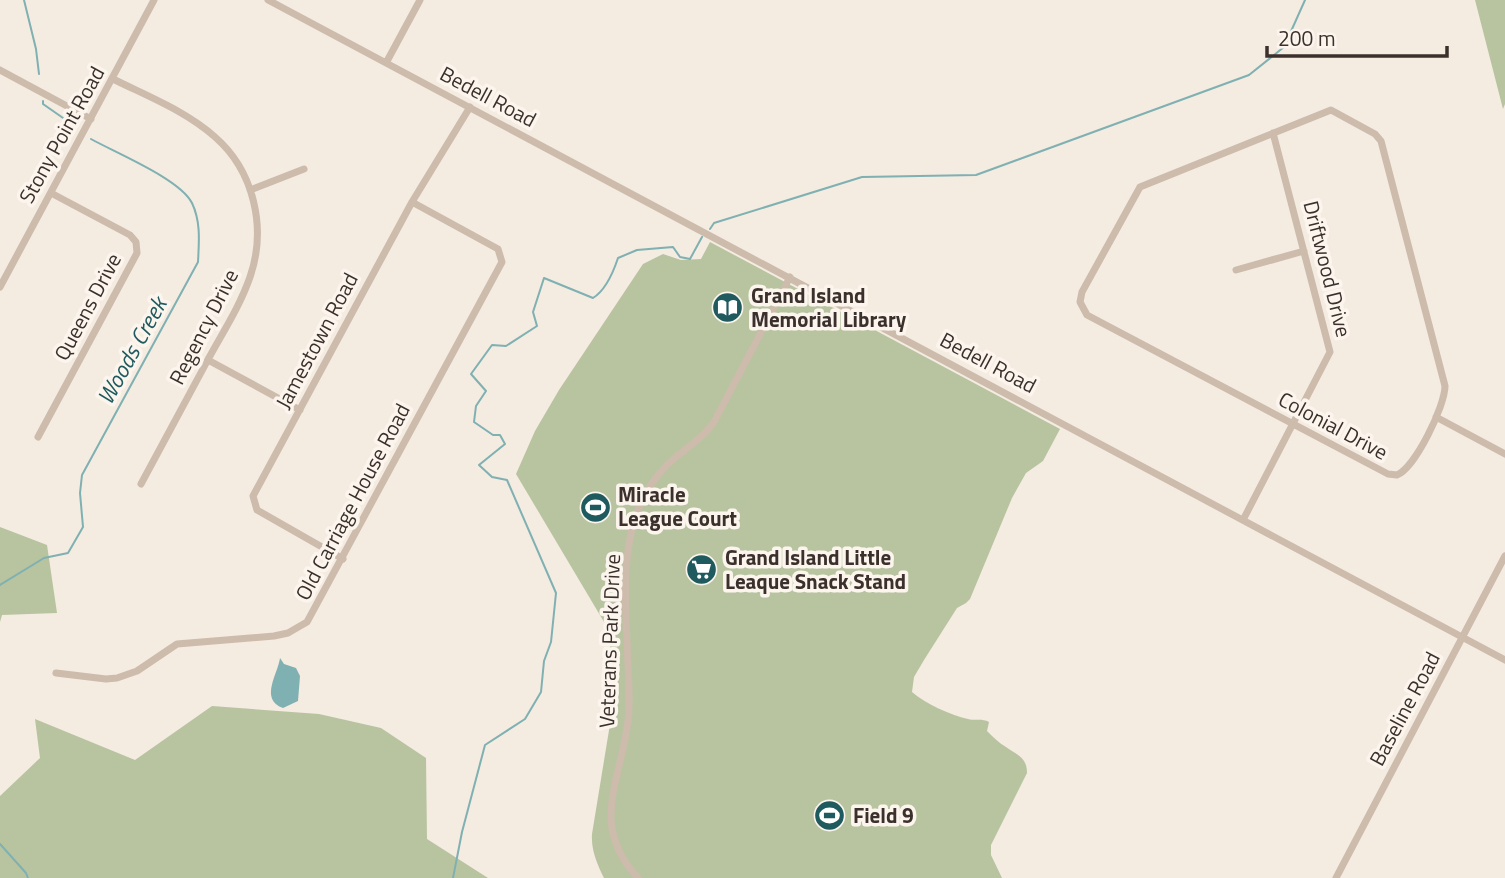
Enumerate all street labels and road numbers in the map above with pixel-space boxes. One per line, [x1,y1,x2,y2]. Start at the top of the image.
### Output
street label: Bedell Road [435,57,542,135]
street label: Stony Point Road [10,60,112,209]
street label: Driftwood Drive [1296,197,1360,340]
street label: Queens Drive [45,247,129,366]
street label: Regency Drive [160,263,246,390]
street label: Jamestown Road [267,267,366,414]
street label: Bedell Road [935,323,1042,401]
street label: Colonial Drive [1273,383,1394,467]
street label: Old Carriage House Road [287,397,418,606]
street label: Veterans Park Drive [590,553,628,729]
street label: Baseline Road [1361,646,1448,771]

